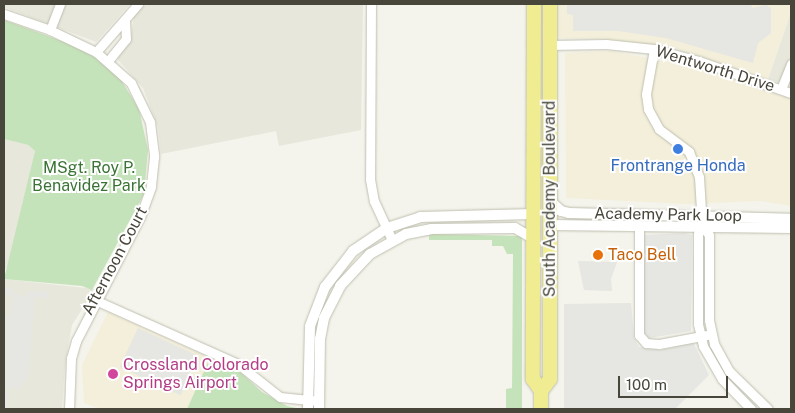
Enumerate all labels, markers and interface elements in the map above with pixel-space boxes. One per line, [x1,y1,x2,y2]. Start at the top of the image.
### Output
street label: Wentworth Drive [653,42,777,96]
street label: South Academy Boulevard [540,101,560,297]
marker: Frontrange Honda [672,143,684,155]
place label: Frontrange Honda [610,156,746,176]
park label: MSgt. Roy P. Benavidez Park [32,158,146,196]
street label: Afternoon Court [78,204,152,318]
street label: Academy Park Loop [594,204,742,226]
place label: Taco Bell [608,245,676,265]
marker: Taco Bell [592,249,604,261]
place label: Crossland Colorado Springs Airport [123,355,269,393]
scale bar [620,366,730,398]
marker: Crossland Colorado Springs Airport [107,368,119,380]
text: 100 m [626,376,667,393]

